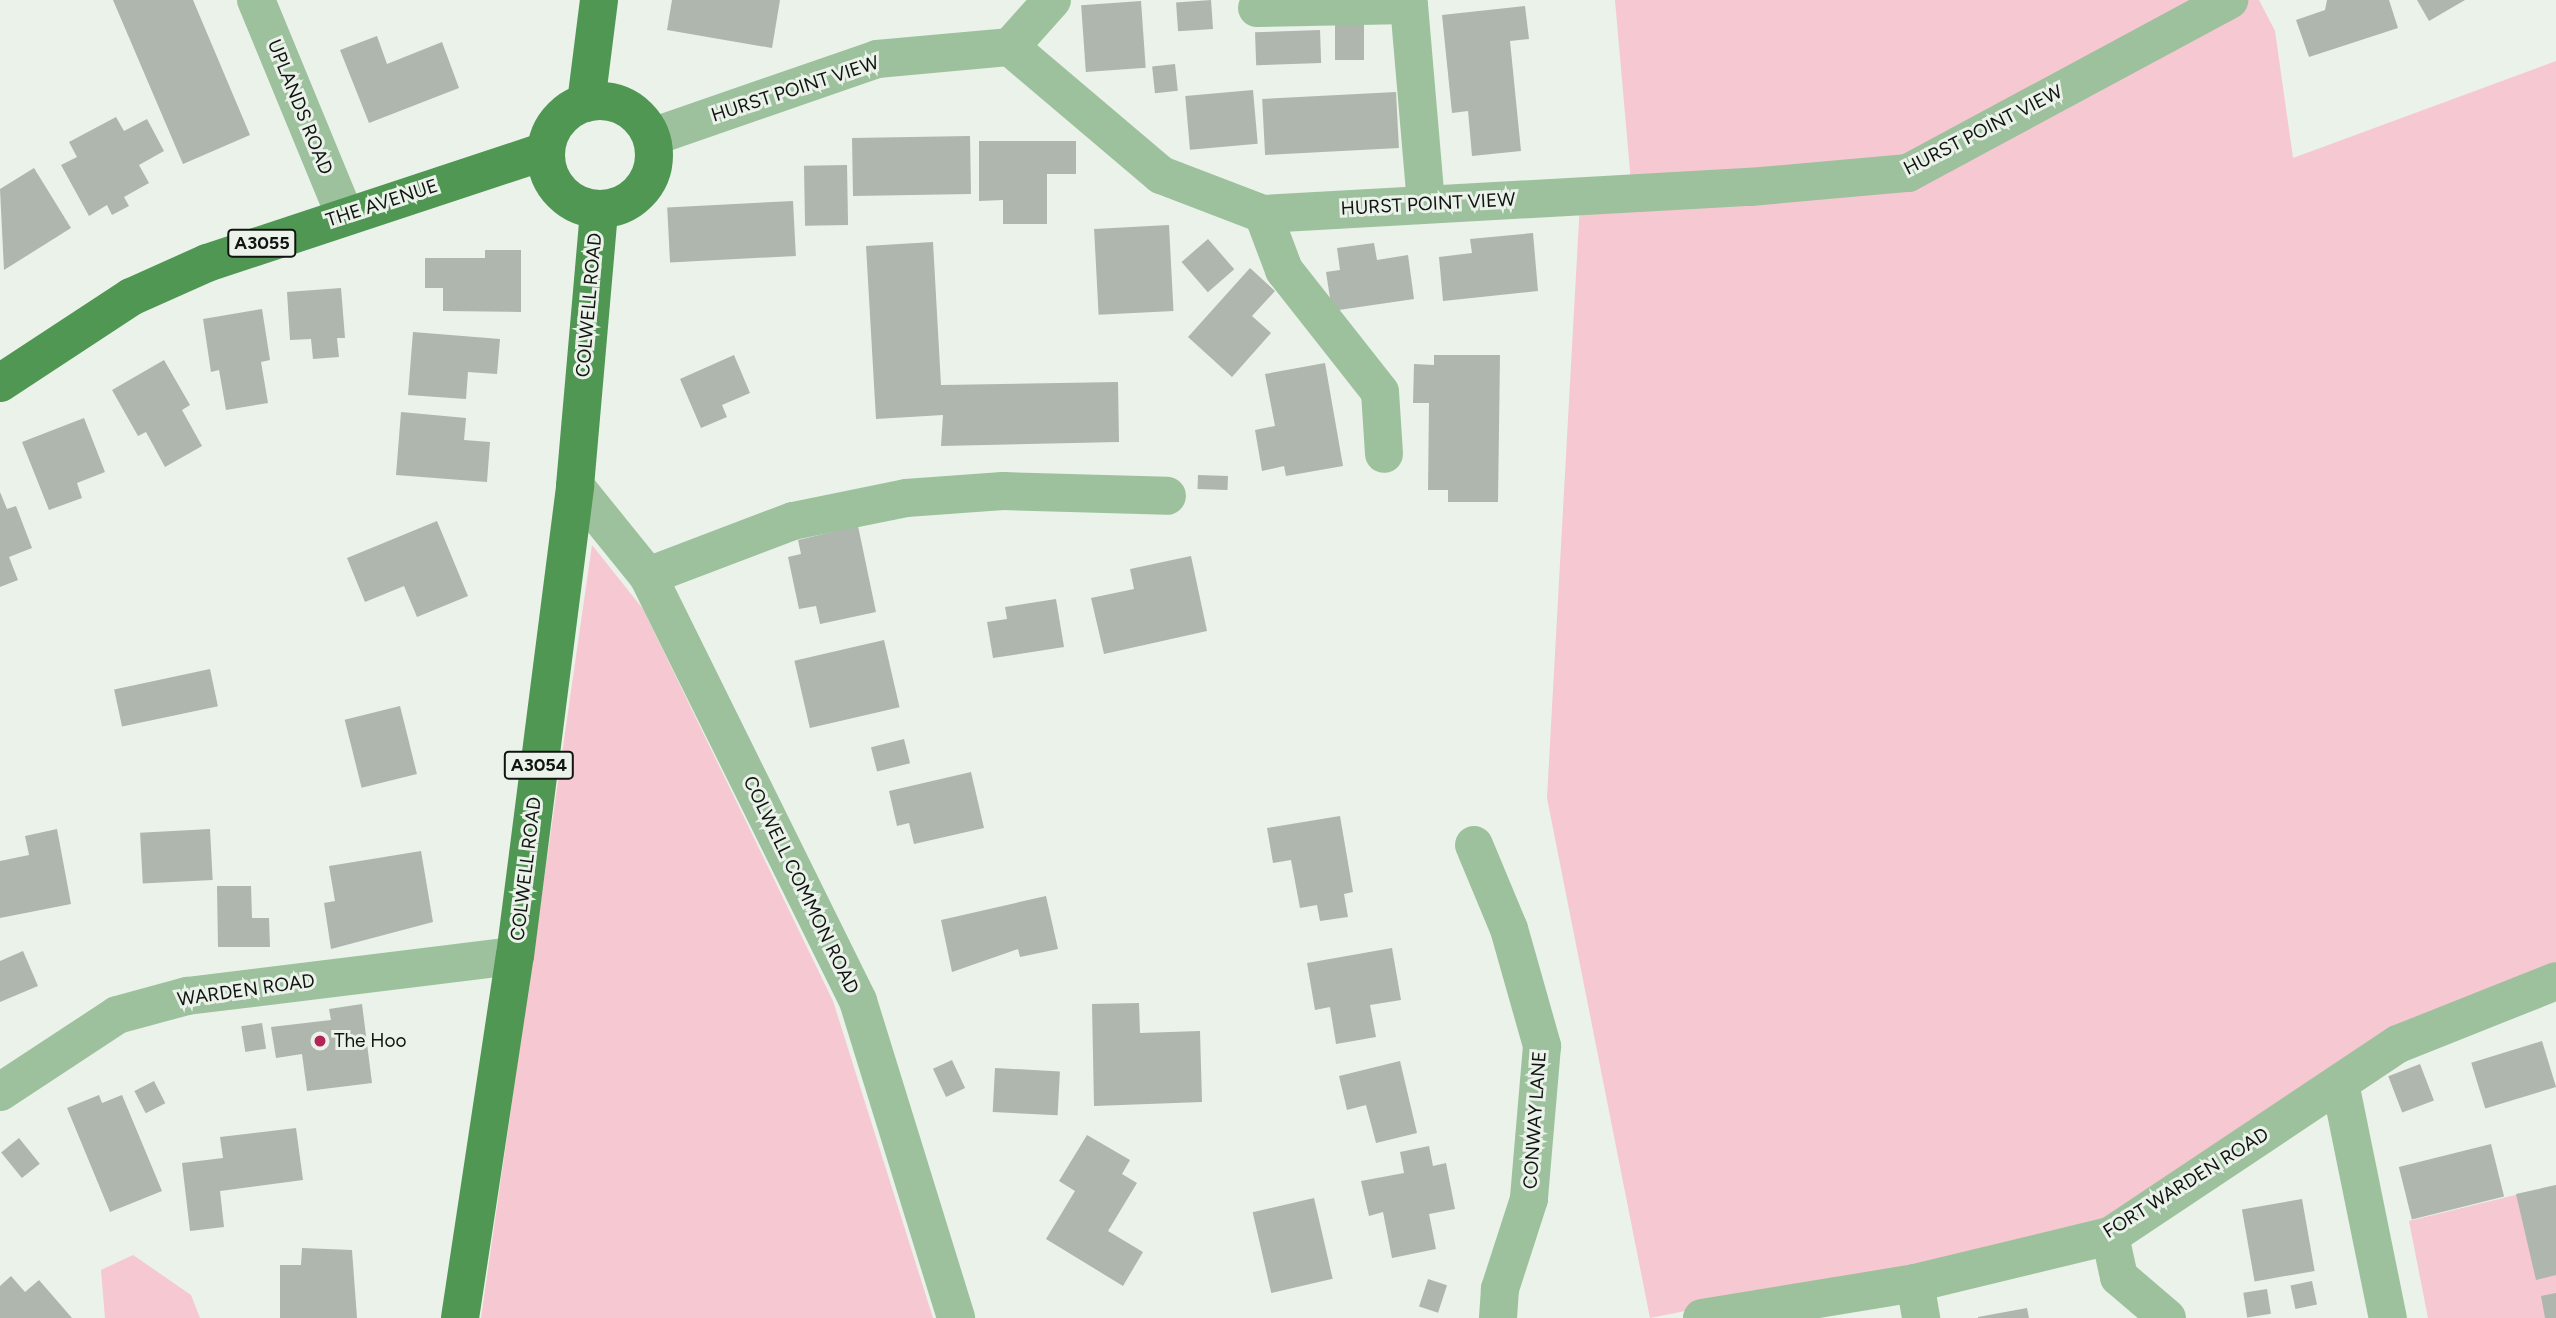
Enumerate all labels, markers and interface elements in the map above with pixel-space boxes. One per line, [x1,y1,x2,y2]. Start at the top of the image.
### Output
street label: UPLANDS ROAD [262,36,338,178]
street label: HURST POINT VIEW [708,51,882,127]
street label: HURST POINT VIEW [1900,80,2066,180]
street label: THE AVENUE [323,174,441,232]
street label: HURST POINT VIEW [1340,188,1516,220]
road number: A3055 [227,229,297,258]
street label: COLWELL ROAD [571,232,607,378]
road number: A3054 [502,750,576,780]
street label: COLWELL COMMON ROAD [738,772,864,998]
street label: COLWELL ROAD [506,796,546,942]
street label: WARDEN ROAD [176,969,316,1011]
place label: The Hoo [334,1030,406,1052]
marker: The Hoo [312,1033,328,1049]
street label: CONWAY LANE [1519,1050,1551,1190]
street label: FORT WARDEN ROAD [2099,1123,2273,1243]

